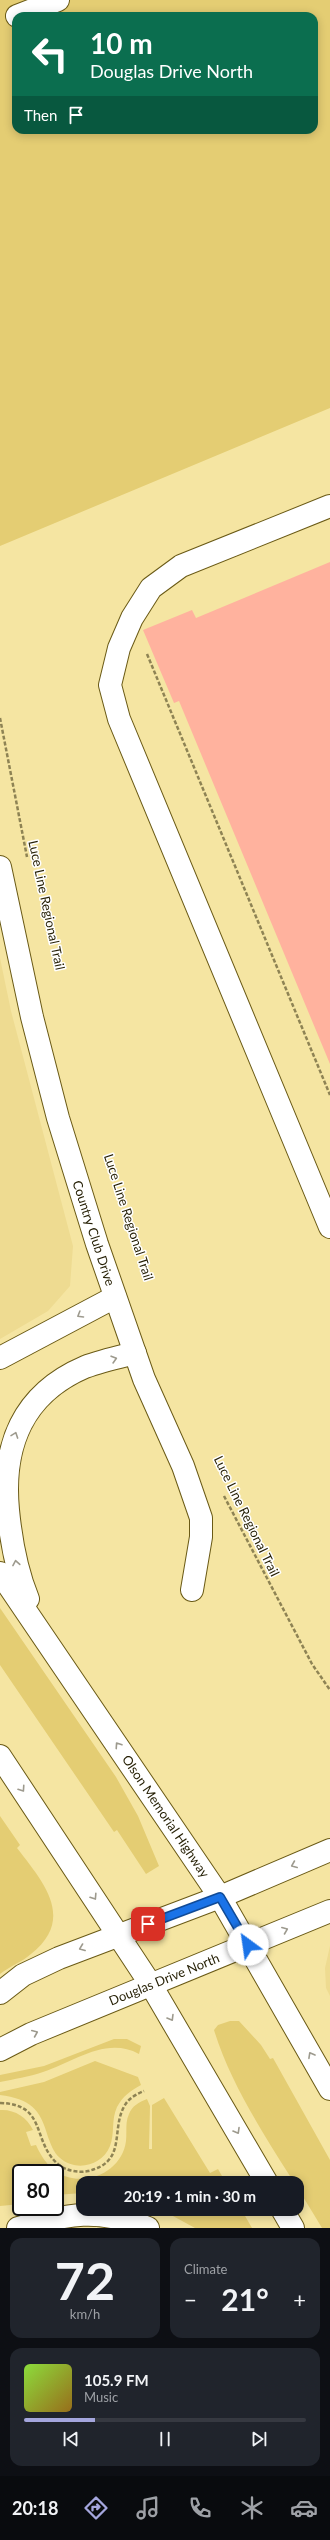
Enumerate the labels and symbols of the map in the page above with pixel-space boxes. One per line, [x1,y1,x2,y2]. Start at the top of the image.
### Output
street label: Luce Line Regional Trail [25,839,69,971]
street label: Luce Line Regional Trail [101,1152,157,1282]
street label: Country Club Drive [69,1178,119,1288]
one-way arrow [77,1310,84,1317]
one-way arrow [110,1355,117,1364]
one-way arrow [11,1432,19,1439]
street label: Luce Line Regional Trail [211,1453,283,1579]
one-way arrow [12,1560,21,1566]
one-way arrow [115,1742,123,1749]
street label: Olson Memorial Highway [119,1752,213,1881]
one-way arrow [17,1785,25,1792]
one-way arrow [291,1860,299,1868]
one-way arrow [89,1893,97,1900]
pin [131,1907,165,1941]
position arrow [227,1924,269,1966]
one-way arrow [281,1926,288,1934]
one-way arrow [79,1944,86,1952]
street label: Douglas Drive North [106,1950,222,2008]
one-way arrow [167,2014,174,2021]
one-way arrow [31,2030,38,2038]
one-way arrow [308,2052,315,2059]
one-way arrow [232,2126,239,2134]
speed limit sign: 80 [12,2164,64,2216]

